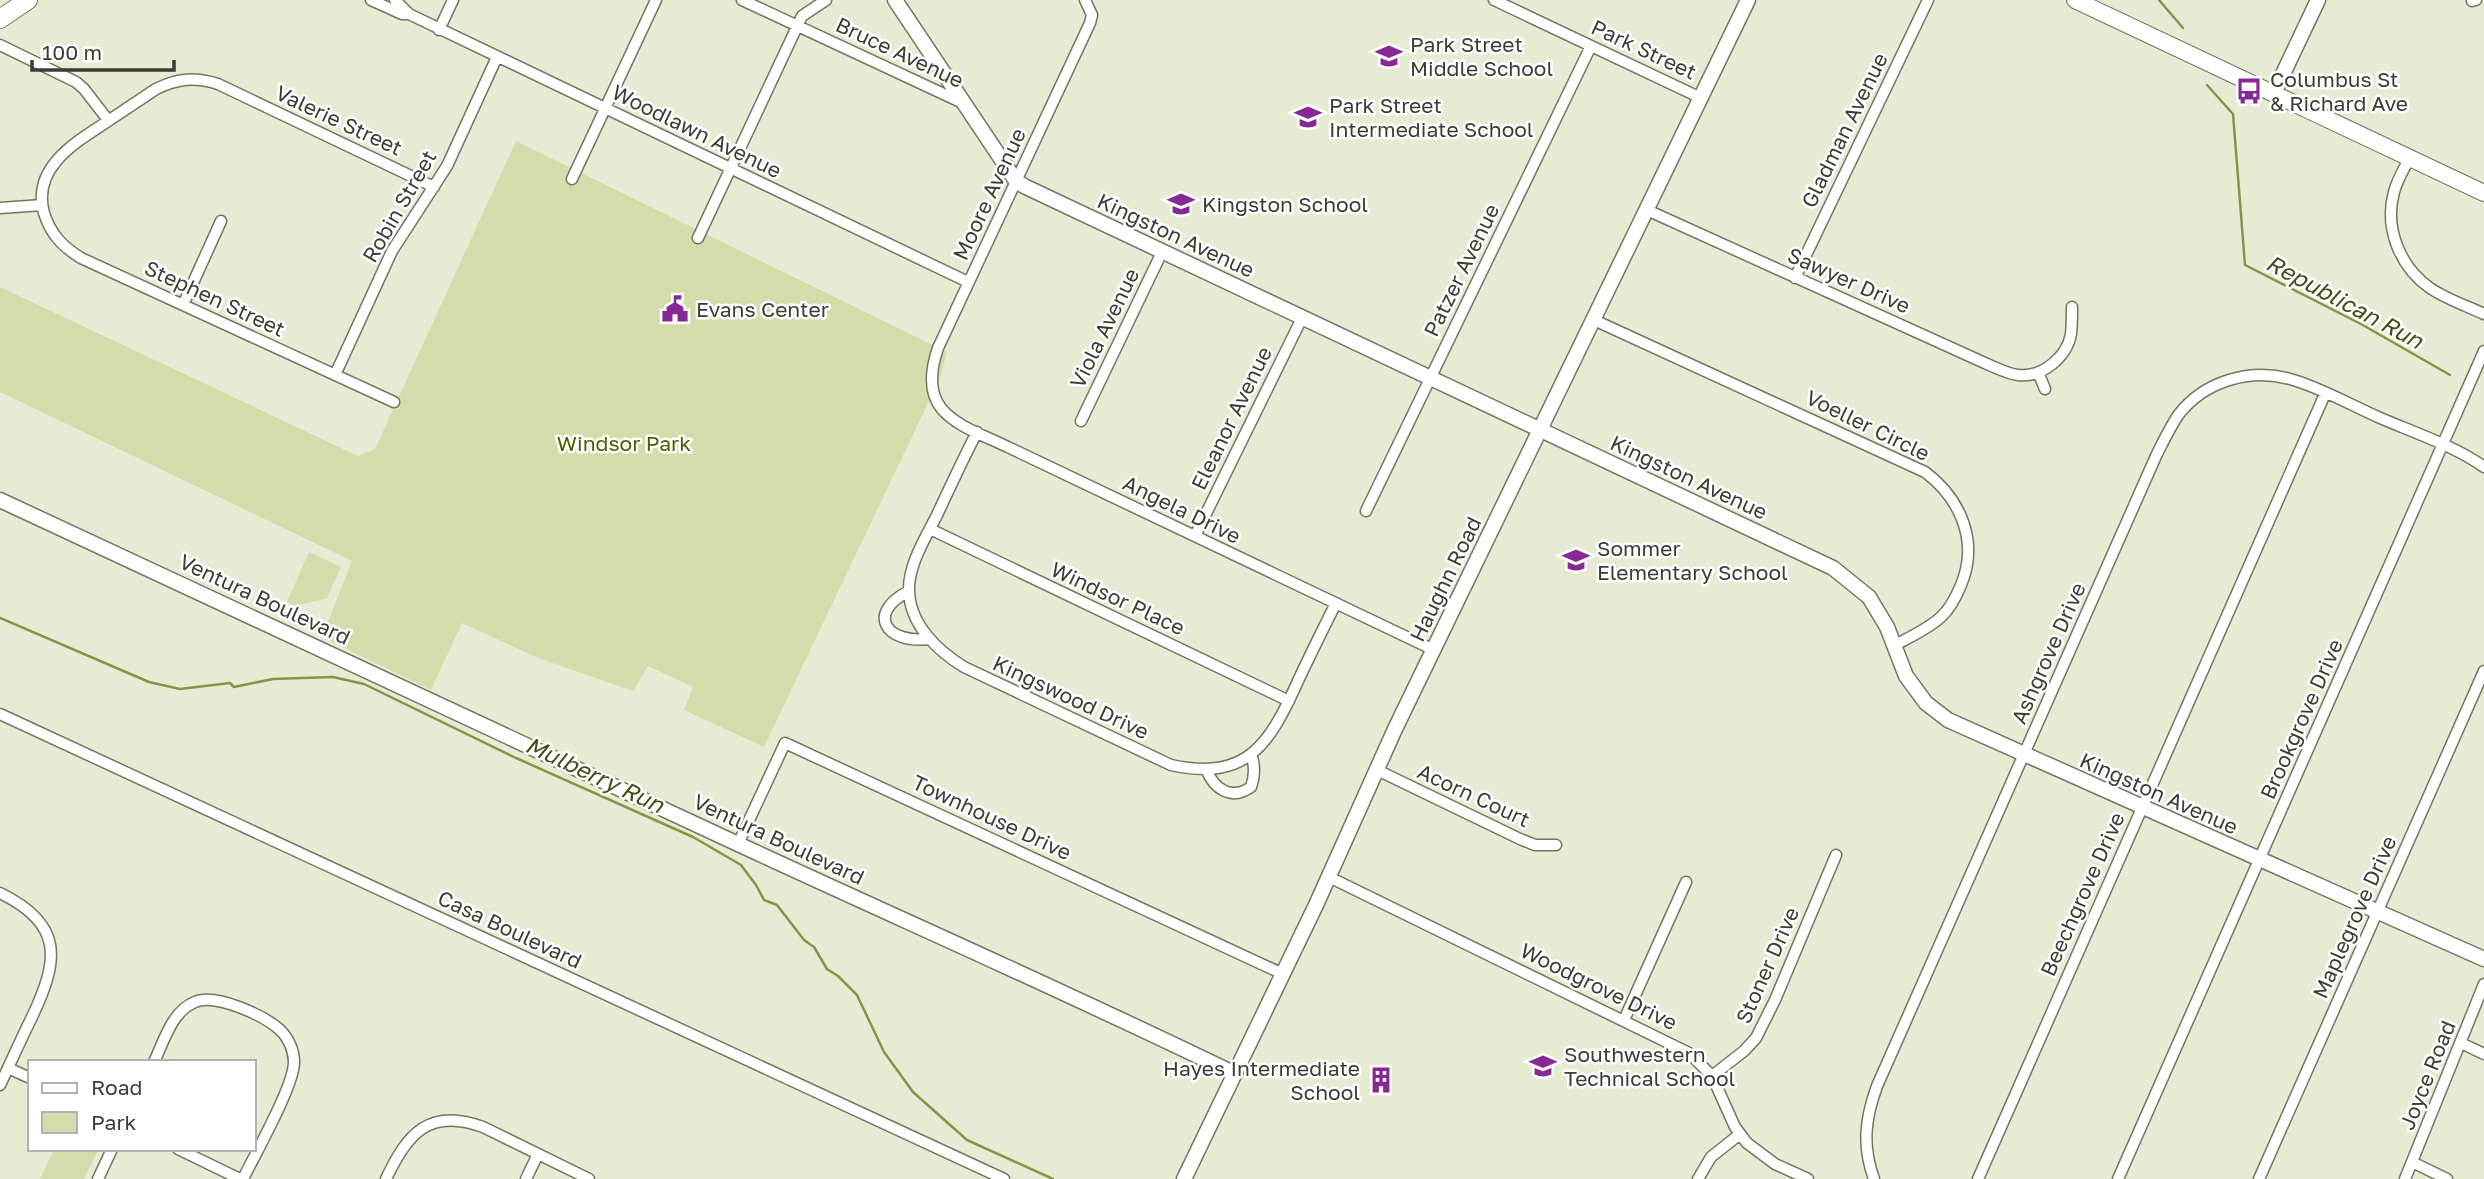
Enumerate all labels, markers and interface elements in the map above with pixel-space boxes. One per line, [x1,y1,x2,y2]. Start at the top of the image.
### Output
street label: Bruce Avenue [832,11,968,93]
street label: Park Street [1587,13,1701,85]
scale bar [32,28,173,72]
place label: Park Street Middle School [1410,31,1553,81]
text: 100 m [42,39,102,65]
school or university icon: Park Street Middle School [1374,41,1404,71]
street label: Gladman Avenue [1795,48,1893,212]
place label: Columbus St & Richard Ave [2270,66,2408,116]
bus stop icon: Columbus St & Richard Ave [2234,76,2264,106]
street label: Valerie Street [272,79,406,161]
street label: Woodlawn Avenue [608,79,786,183]
place label: Park Street Intermediate School [1329,92,1534,142]
school or university icon: Park Street Intermediate School [1293,102,1323,132]
street label: Moore Avenue [947,124,1031,264]
street label: Robin Street [356,145,442,267]
street label: Kingston Avenue [1093,187,1259,283]
school or university icon: Kingston School [1166,189,1196,219]
place label: Kingston School [1202,191,1368,217]
street label: Patzer Avenue [1418,199,1504,341]
street label: Sawyer Drive [1784,241,1914,319]
water label: Republican Run [2262,248,2429,354]
street label: Stephen Street [141,254,289,342]
street label: Viola Avenue [1064,264,1144,392]
public building icon: Evans Center [660,294,690,324]
place label: Evans Center [696,296,829,322]
street label: Eleanor Avenue [1185,342,1277,494]
street label: Voeller Circle [1802,384,1934,466]
street label: Kingston Avenue [1606,429,1772,525]
park label: Windsor Park [557,430,691,456]
street label: Angela Drive [1119,469,1245,549]
street label: Haughn Road [1404,512,1486,646]
place label: Sommer Elementary School [1597,535,1788,585]
school or university icon: Sommer Elementary School [1561,545,1591,575]
street label: Ventura Boulevard [175,548,355,650]
street label: Windsor Place [1047,556,1189,640]
street label: Ashgrove Drive [2005,578,2091,728]
street label: Brookgrove Drive [2254,635,2348,803]
street label: Kingswood Drive [989,649,1153,745]
water label: Mulberry Run [522,730,669,819]
street label: Kingston Avenue [2076,746,2242,840]
street label: Acorn Court [1414,758,1534,832]
street label: Townhouse Drive [908,769,1076,865]
street label: Ventura Boulevard [689,788,869,890]
street label: Beechgrove Drive [2034,808,2130,980]
street label: Maplegrove Drive [2306,832,2402,1002]
street label: Casa Boulevard [434,884,586,974]
street label: Stoner Drive [1730,903,1804,1027]
street label: Woodgrove Drive [1516,937,1682,1035]
street label: Joyce Road [2393,1017,2461,1133]
place label: Southwestern Technical School [1564,1041,1735,1091]
school or university icon: Southwestern Technical School [1528,1051,1558,1081]
place label: Hayes Intermediate School [1163,1055,1360,1105]
legend [28,1060,256,1151]
building icon: Hayes Intermediate School [1366,1065,1396,1095]
text: Road [91,1074,142,1100]
text: Park [91,1109,137,1135]

